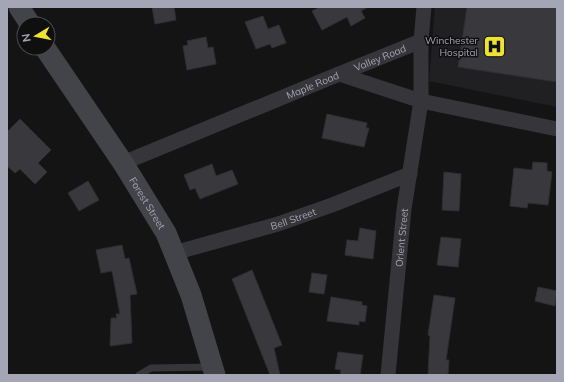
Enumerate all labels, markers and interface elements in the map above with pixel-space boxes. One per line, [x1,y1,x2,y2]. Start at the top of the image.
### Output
north arrow [16,16,56,56]
text: N [19,32,34,43]
hospital icon: Winchester Hospital [481,33,507,59]
place label: Winchester Hospital [425,34,478,59]
street label: Valley Road [352,42,408,74]
street label: Maple Road [285,69,341,102]
street label: Forest Street [126,175,168,232]
street label: Bell Street [269,205,318,233]
street label: Orient Street [392,207,411,268]

